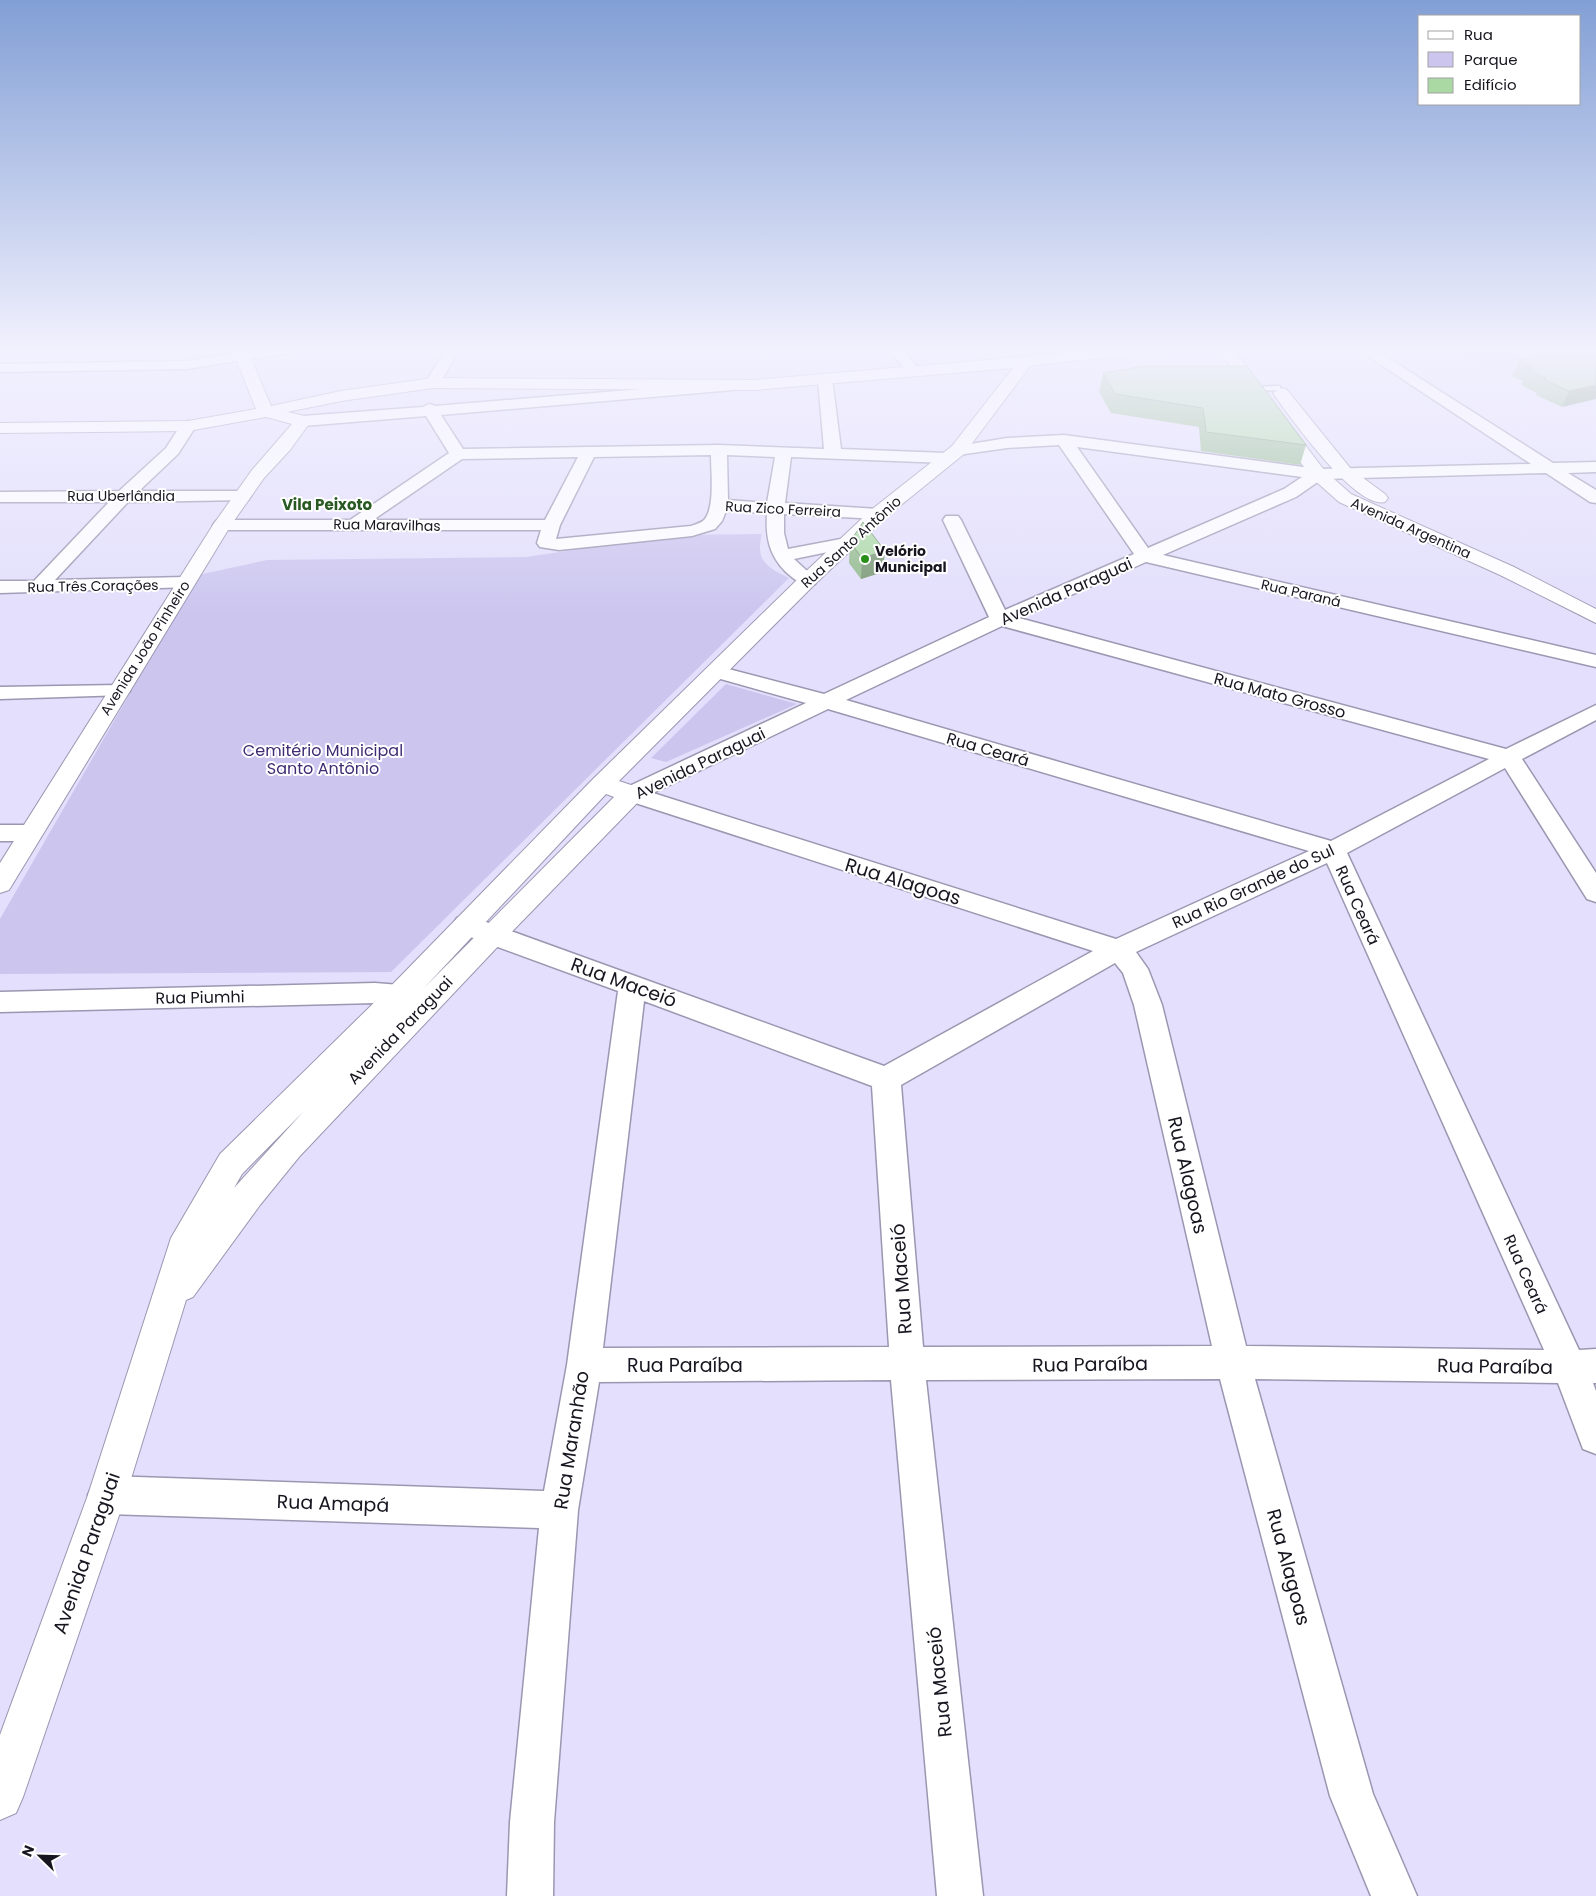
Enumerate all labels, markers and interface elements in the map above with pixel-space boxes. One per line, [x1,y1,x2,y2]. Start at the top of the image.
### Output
legend [1418,15,1581,105]
text: Rua [1464,24,1493,45]
text: Parque [1464,49,1517,70]
text: Edifício [1464,74,1517,95]
street label: Rua Uberlândia [67,486,175,506]
street label: Rua Santo Antônio [796,491,906,593]
street label: Avenida Argentina [1348,492,1474,564]
district label: Vila Peixoto [282,494,373,515]
street label: Rua Zico Ferreira [725,496,841,522]
street label: Rua Maravilhas [333,514,441,536]
place label: Velório Municipal [875,541,947,577]
street label: Avenida Paraguai [996,552,1136,631]
marker: Velório Municipal [859,553,871,565]
street label: Rua Paraná [1259,574,1343,612]
street label: Rua Três Corações [27,575,159,597]
street label: Avenida João Pinheiro [95,577,195,719]
street label: Rua Mato Grosso [1211,667,1348,724]
street label: Avenida Paraguai [631,722,769,805]
street label: Rua Ceará [944,727,1032,772]
park label: Cemitério Municipal Santo Antônio [243,739,403,780]
street label: Rua Rio Grande do Sul [1168,839,1338,934]
street label: Rua Alagoas [842,851,964,912]
street label: Rua Ceará [1330,862,1385,949]
street label: Rua Maceió [567,951,681,1014]
street label: Avenida Paraguai [343,971,458,1090]
street label: Rua Piumhi [155,985,245,1010]
street label: Rua Alagoas [1161,1114,1214,1236]
street label: Rua Maceió [884,1223,919,1335]
street label: Rua Ceará [1498,1231,1553,1318]
street label: Rua Paraíba [1032,1350,1148,1379]
street label: Rua Paraíba [627,1352,743,1379]
street label: Rua Paraíba [1437,1352,1553,1381]
street label: Rua Maranhão [547,1369,596,1511]
street label: Avenida Paraguai [46,1469,127,1638]
street label: Rua Amapá [276,1488,390,1519]
street label: Rua Alagoas [1260,1506,1317,1628]
street label: Rua Maceió [920,1625,959,1739]
north arrow [15,1831,65,1881]
text: N [17,1842,39,1860]

